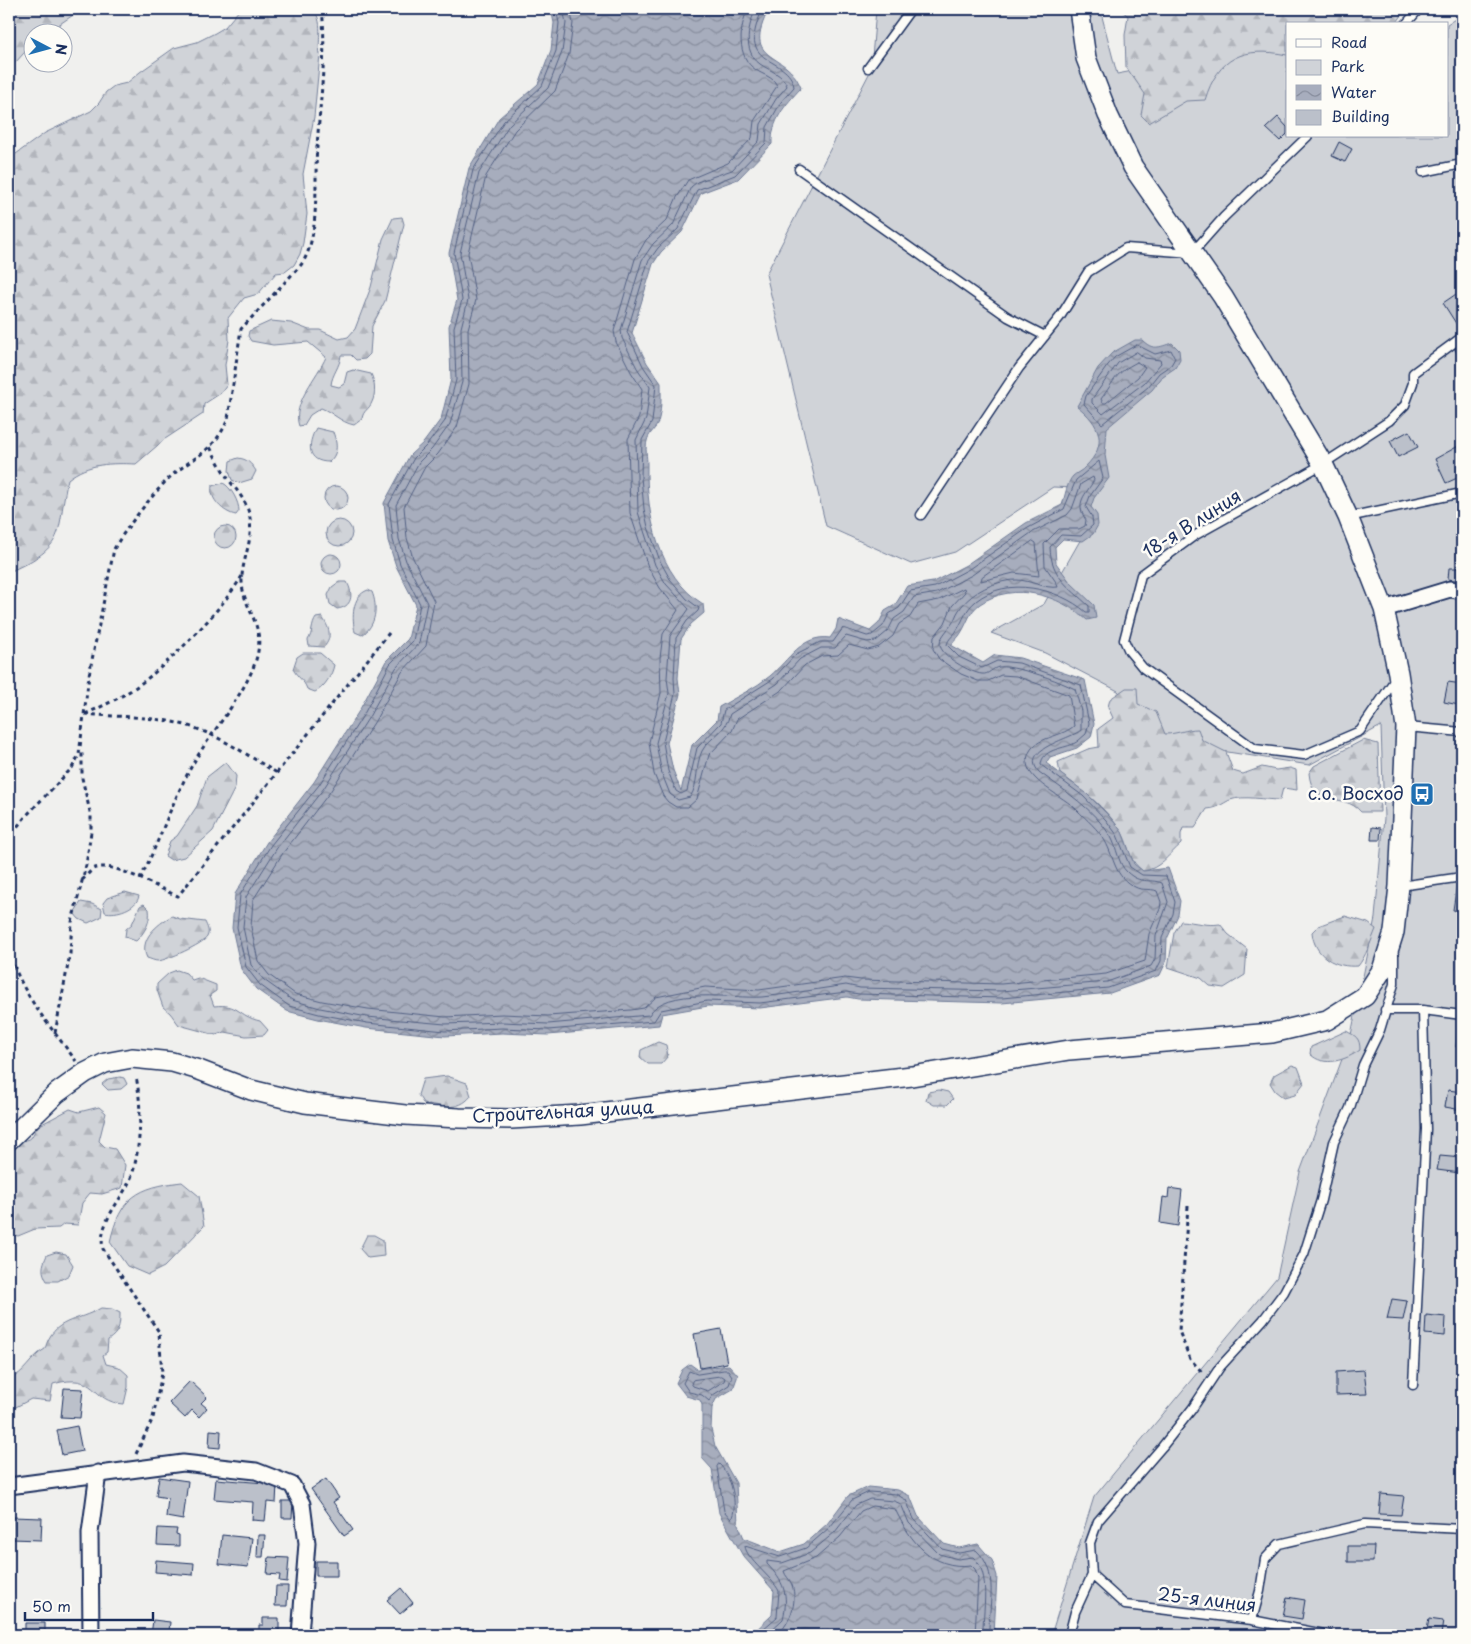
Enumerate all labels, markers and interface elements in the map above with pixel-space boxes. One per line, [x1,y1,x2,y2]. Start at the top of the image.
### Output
north arrow [22,22,72,72]
legend [1286,22,1448,138]
text: Road [1331,30,1367,53]
text: N [50,43,72,56]
text: Park [1331,54,1365,77]
text: Water [1331,80,1376,103]
text: Building [1331,104,1390,127]
street label: 18-я В линия [1137,482,1246,564]
place label: с.о. Восход [1308,779,1404,806]
bus stop icon: с.о. Восход [1409,781,1435,807]
street label: Строительная улица [471,1092,655,1129]
street label: 25-я линия [1156,1579,1258,1618]
scale bar [25,1589,152,1621]
text: 50 m [32,1594,71,1617]

